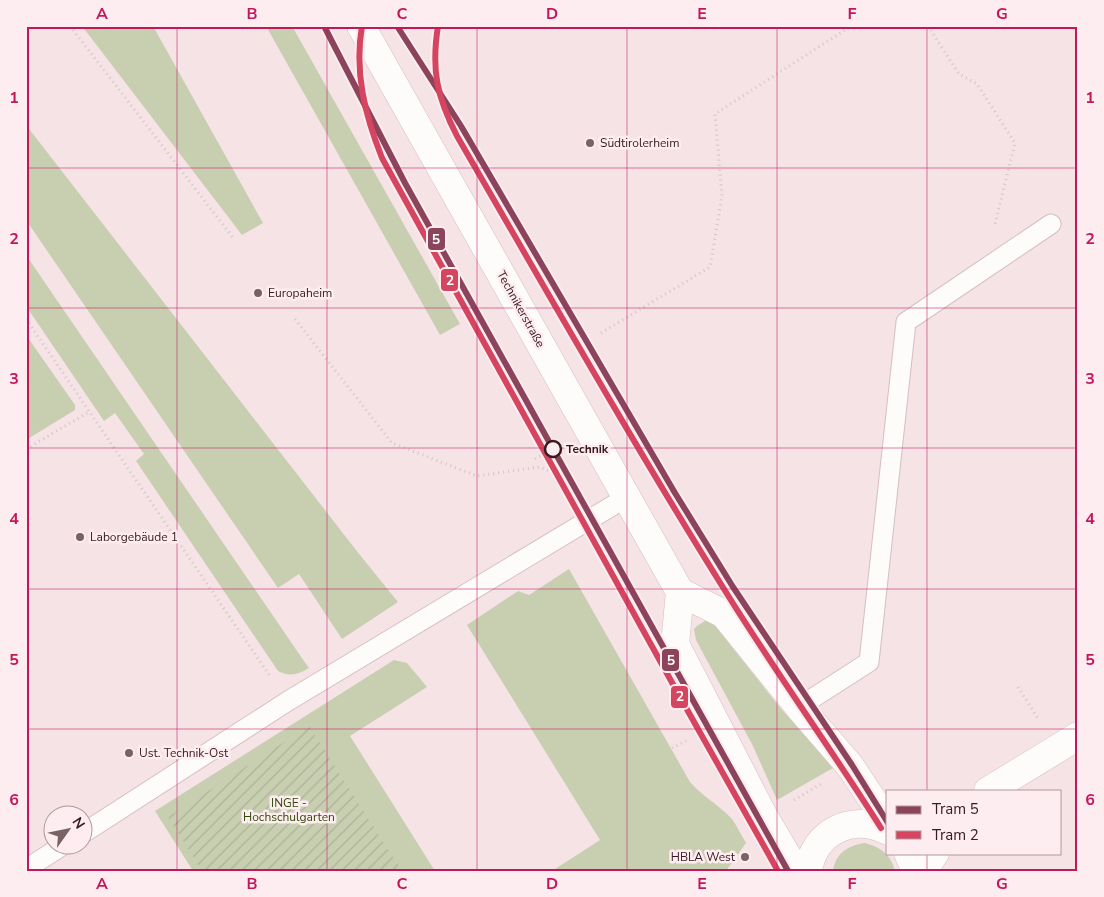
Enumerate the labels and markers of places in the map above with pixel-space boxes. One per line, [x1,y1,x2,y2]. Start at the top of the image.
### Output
place label: Südtirolerheim [600,135,679,151]
marker: Südtirolerheim [584,137,596,149]
place label: Europaheim [268,285,332,301]
marker: Europaheim [252,287,264,299]
marker: Technik [544,440,562,458]
place label: Technik [566,441,609,457]
place label: Laborgebäude 1 [90,529,178,545]
marker: Laborgebäude 1 [74,531,86,543]
place label: Ust. Technik-Ost [139,745,229,761]
marker: Ust. Technik-Ost [123,747,135,759]
place label: HBLA West [671,849,736,865]
marker: HBLA West [739,851,751,863]

